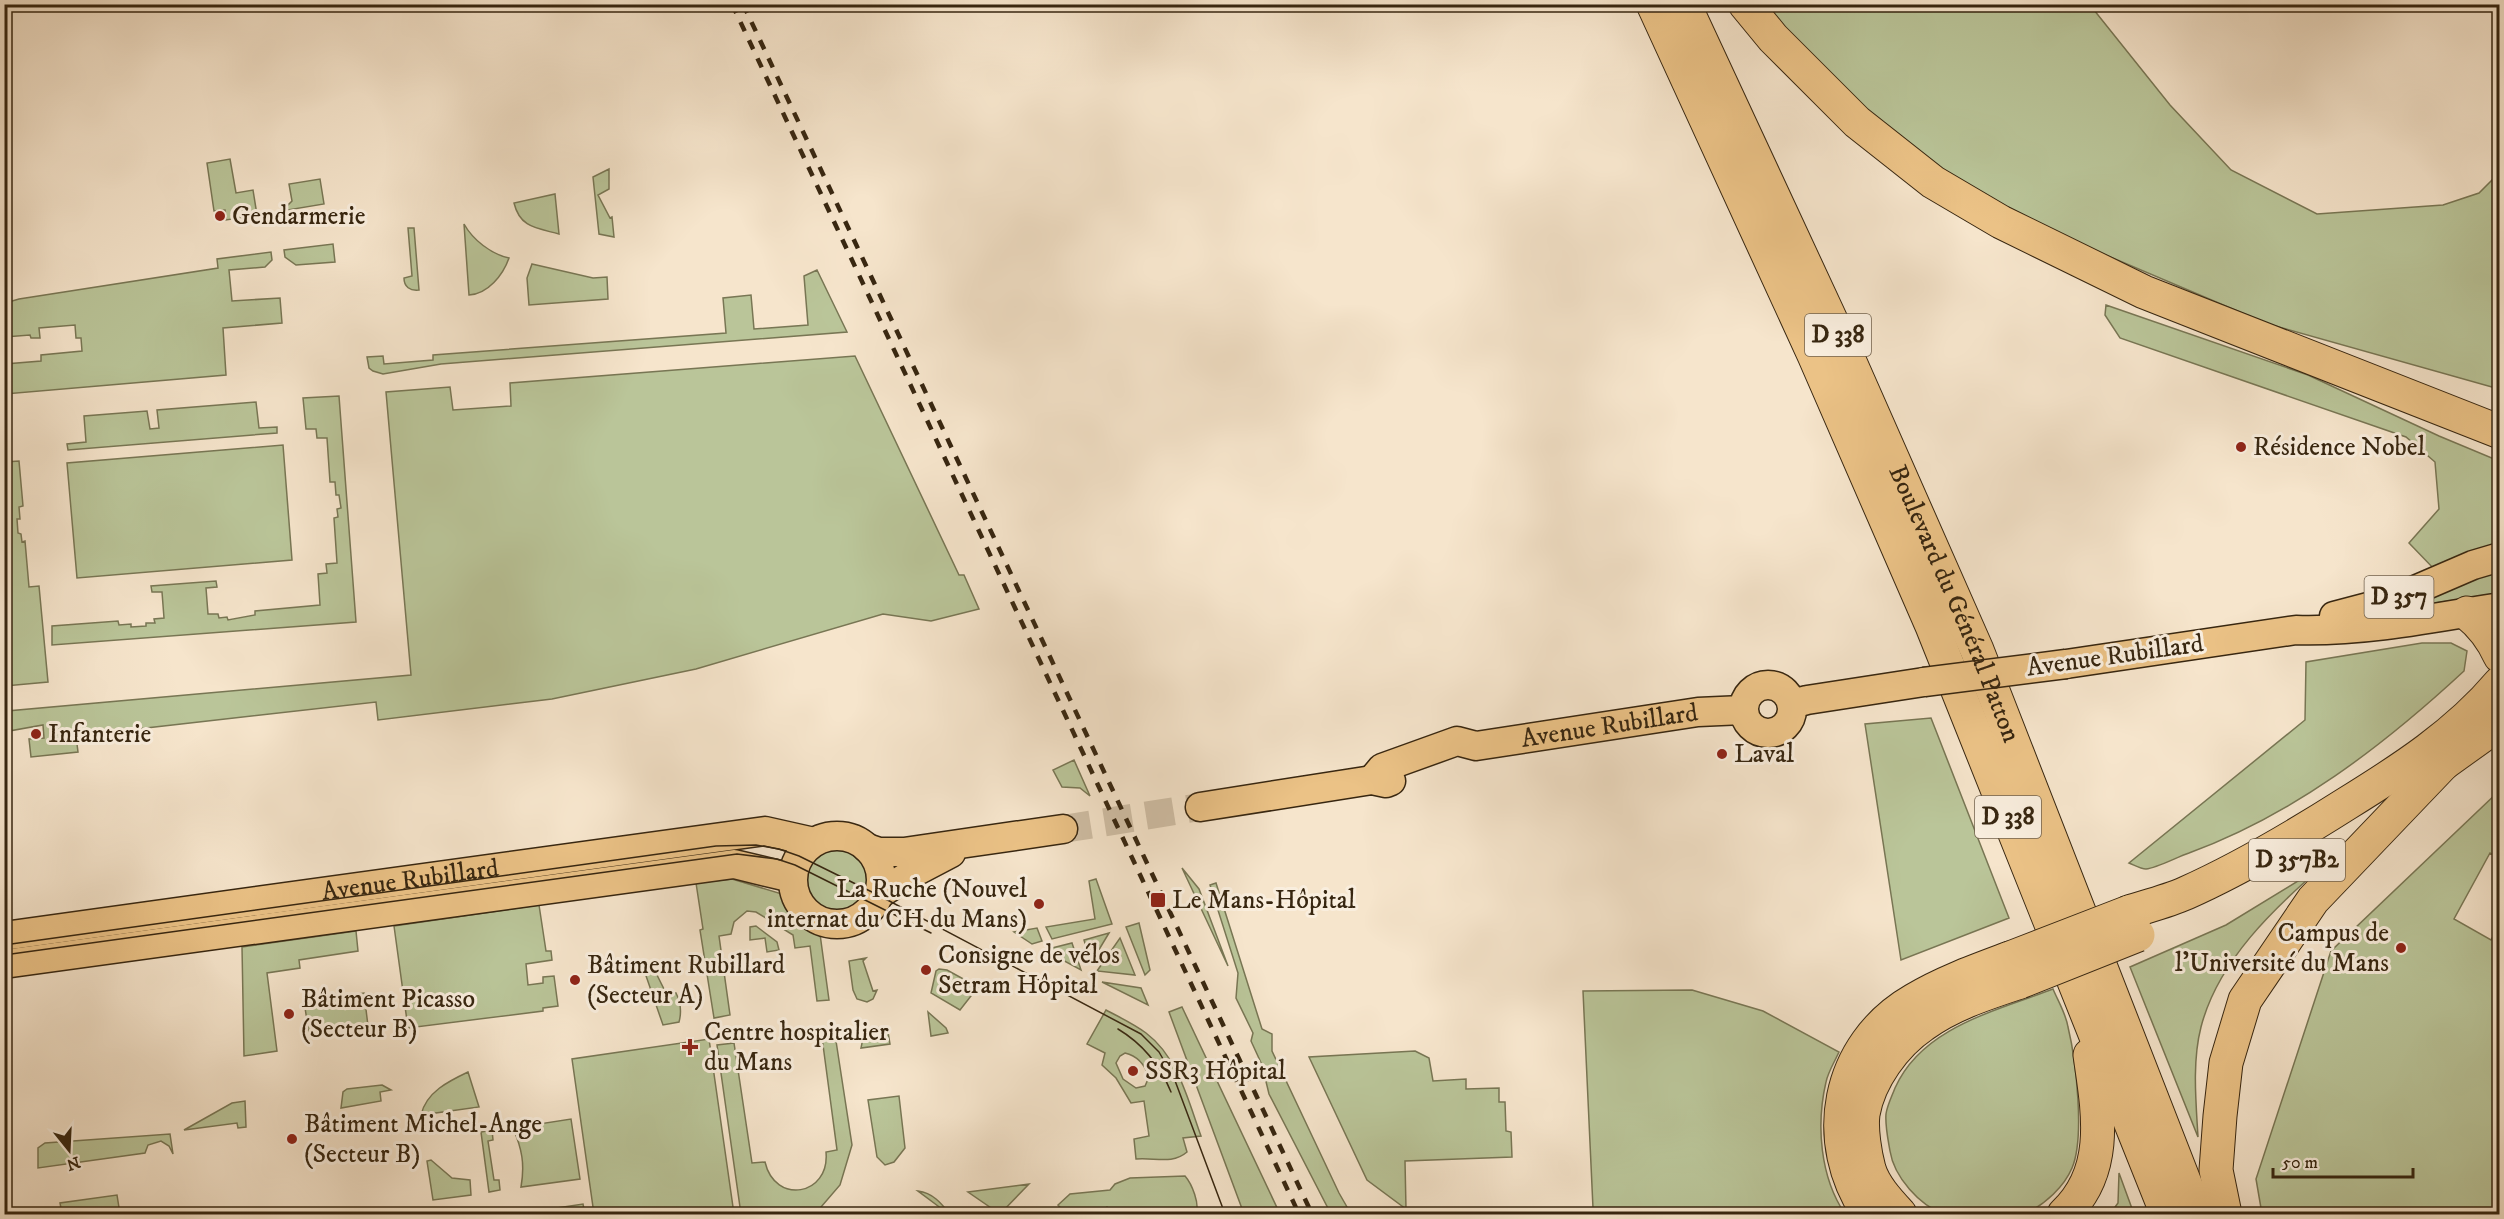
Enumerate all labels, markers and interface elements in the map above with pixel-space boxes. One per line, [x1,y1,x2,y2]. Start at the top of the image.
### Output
place label: Gendarmerie [232,200,366,233]
marker: Gendarmerie [213,209,227,223]
road number: D 338 [1805,314,1871,356]
place label: Résidence Nobel [2253,431,2425,464]
marker: Résidence Nobel [2234,440,2248,454]
street label: Boulevard du Général Patton [1881,460,2028,747]
road number: D 357 [2364,576,2434,618]
street label: Avenue Rubillard [2024,627,2206,685]
street label: Avenue Rubillard [1519,696,1700,755]
place label: Infanterie [48,718,151,751]
marker: Infanterie [29,727,43,741]
place label: Laval [1734,738,1794,771]
marker: Laval [1715,747,1729,761]
road number: D 338 [1975,796,2041,838]
road number: D 357B2 [2249,839,2345,881]
street label: Avenue Rubillard [319,851,501,909]
place label: La Ruche (Nouvel internat du CH du Mans) [767,873,1027,936]
place label: Le Mans-Hôpital [1172,884,1356,917]
marker: Le Mans-Hôpital [1149,891,1167,909]
marker: La Ruche (Nouvel internat du CH du Mans) [1032,897,1046,911]
place label: Campus de l'Université du Mans [2175,917,2389,980]
place label: Consigne de vélos Setram Hôpital [938,939,1120,1002]
marker: Campus de l'Université du Mans [2394,941,2408,955]
place label: Bâtiment Rubillard (Secteur A) [587,949,785,1012]
marker: Consigne de vélos Setram Hôpital [919,963,933,977]
marker: Bâtiment Rubillard (Secteur A) [568,973,582,987]
place label: Bâtiment Picasso (Secteur B) [301,983,475,1046]
marker: Bâtiment Picasso (Secteur B) [282,1007,296,1021]
place label: Centre hospitalier du Mans [704,1016,889,1079]
marker: Centre hospitalier du Mans [681,1038,699,1056]
place label: SSR3 Hôpital [1145,1055,1286,1088]
marker: SSR3 Hôpital [1126,1064,1140,1078]
place label: Bâtiment Michel-Ange (Secteur B) [304,1108,542,1171]
north arrow [39,1120,99,1180]
marker: Bâtiment Michel-Ange (Secteur B) [285,1132,299,1146]
scale bar [2273,1141,2412,1179]
text: N [64,1152,83,1175]
text: 50 m [2282,1152,2318,1174]

